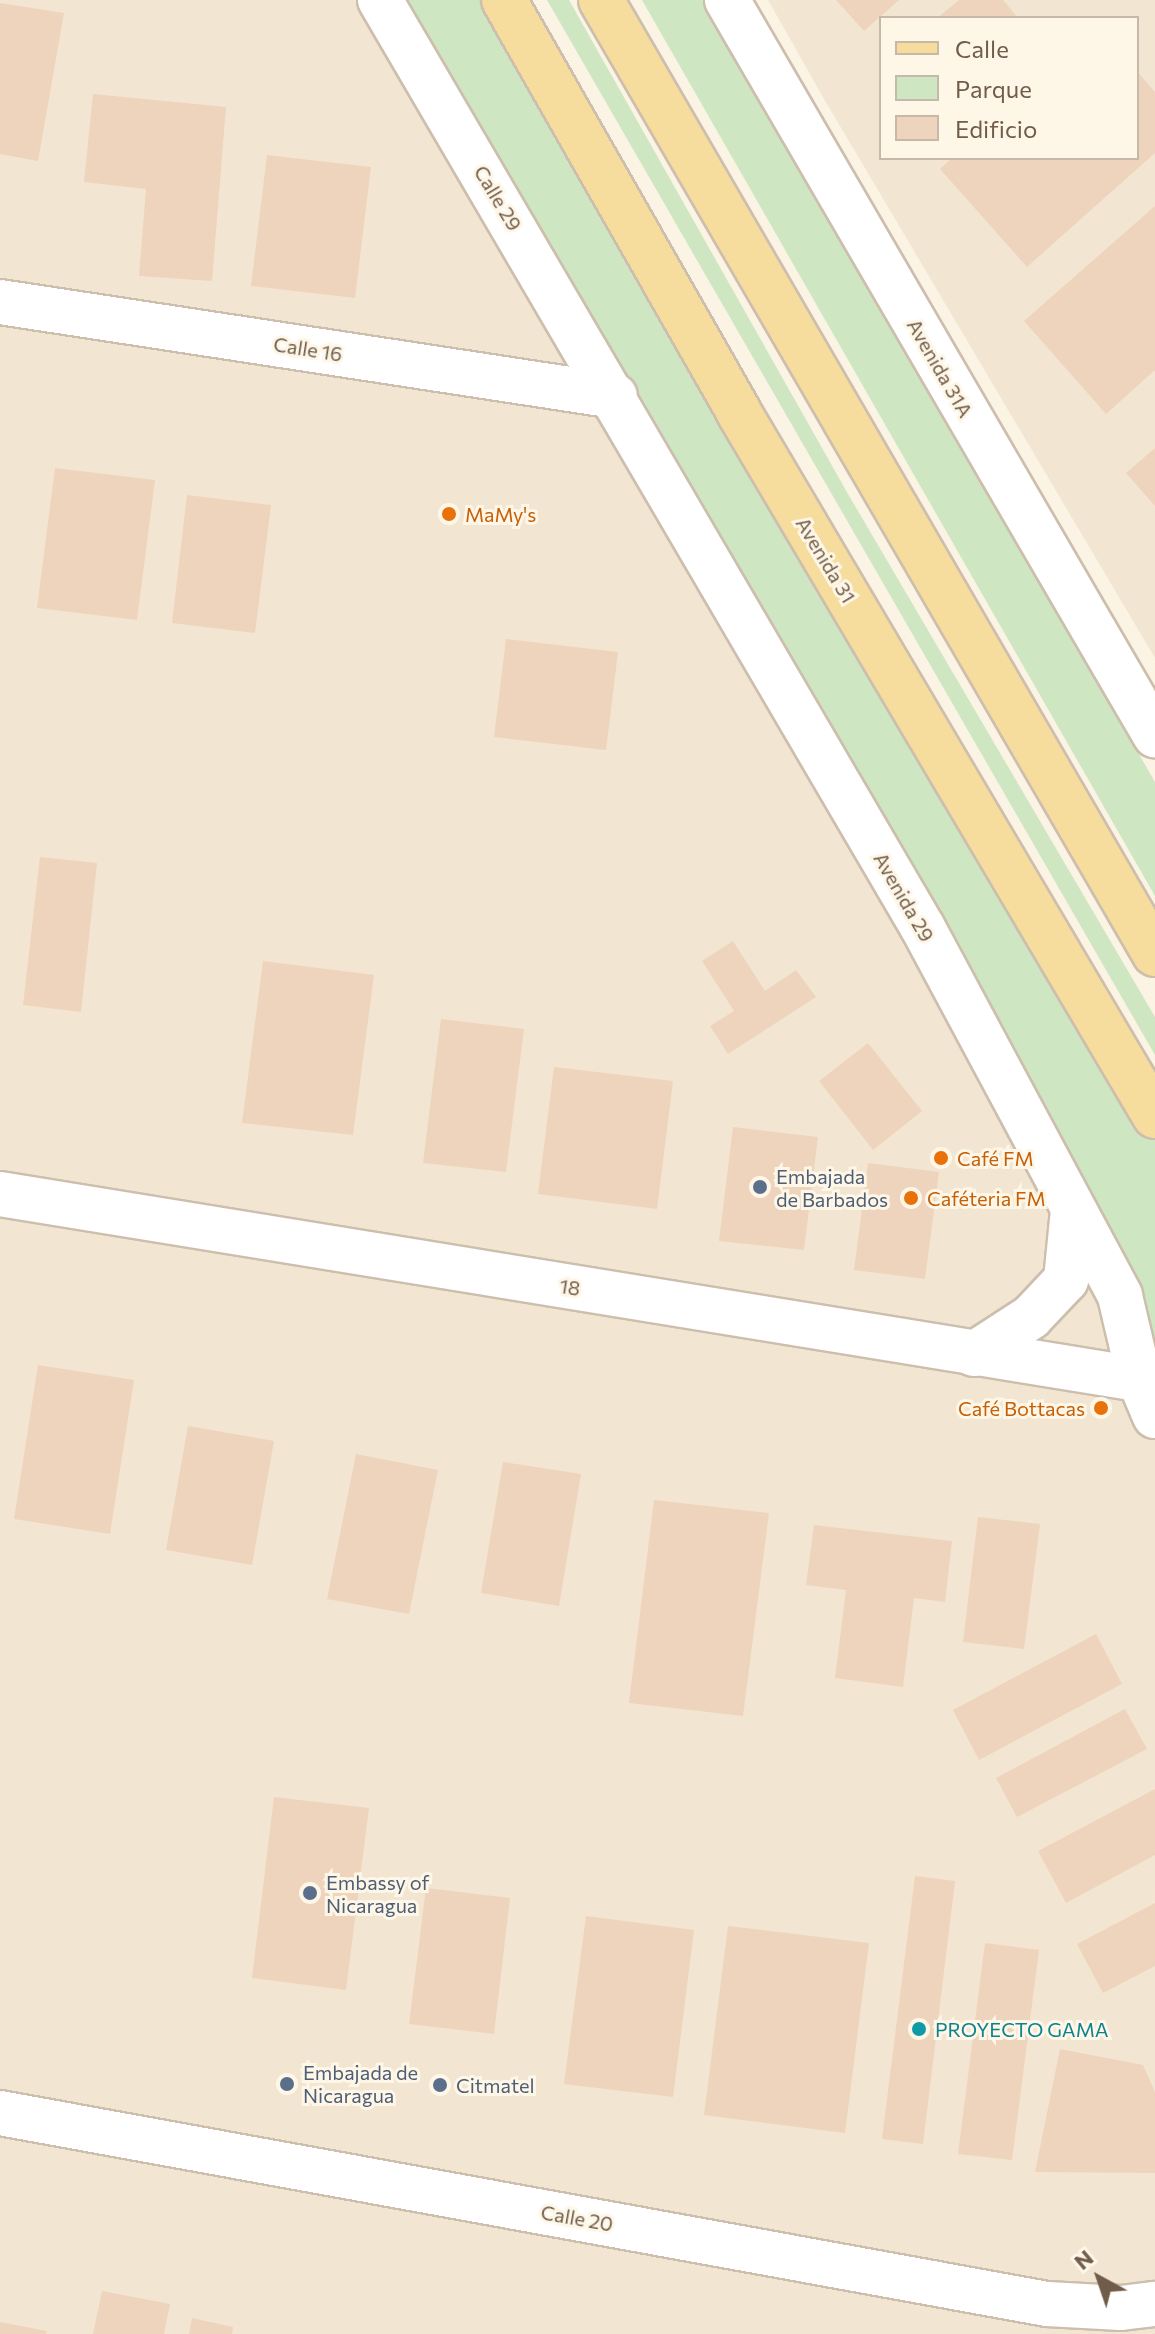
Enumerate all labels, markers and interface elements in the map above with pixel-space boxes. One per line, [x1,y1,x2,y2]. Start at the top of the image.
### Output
legend [879,16,1139,160]
text: Calle [955,34,1009,63]
text: Parque [955,74,1032,103]
text: Edificio [955,114,1037,143]
street label: Calle 29 [469,161,527,235]
street label: Avenida 31A [902,315,978,421]
street label: Calle 16 [272,332,344,366]
place label: MaMy's [465,502,536,526]
marker: MaMy's [440,505,458,523]
street label: Avenida 31 [791,513,861,607]
street label: Avenida 29 [869,848,939,946]
place label: Café FM [957,1146,1034,1170]
marker: Café FM [932,1149,950,1167]
place label: Embajada de Barbados [776,1164,888,1211]
marker: Embajada de Barbados [751,1178,769,1196]
place label: Caféteria FM [927,1186,1046,1210]
marker: Caféteria FM [902,1189,920,1207]
street label: 18 [558,1274,582,1300]
place label: Café Bottacas [958,1396,1085,1420]
marker: Café Bottacas [1092,1399,1110,1417]
place label: Embassy of Nicaragua [326,1870,429,1917]
marker: Embassy of Nicaragua [301,1884,319,1902]
place label: PROYECTO GAMA [935,2017,1109,2041]
marker: PROYECTO GAMA [910,2020,928,2038]
place label: Embajada de Nicaragua [303,2060,418,2107]
place label: Citmatel [456,2073,535,2097]
marker: Embajada de Nicaragua [278,2075,296,2093]
marker: Citmatel [431,2076,449,2094]
street label: Calle 20 [539,2200,615,2236]
north arrow [1059,2238,1139,2318]
text: N [1068,2244,1098,2275]

